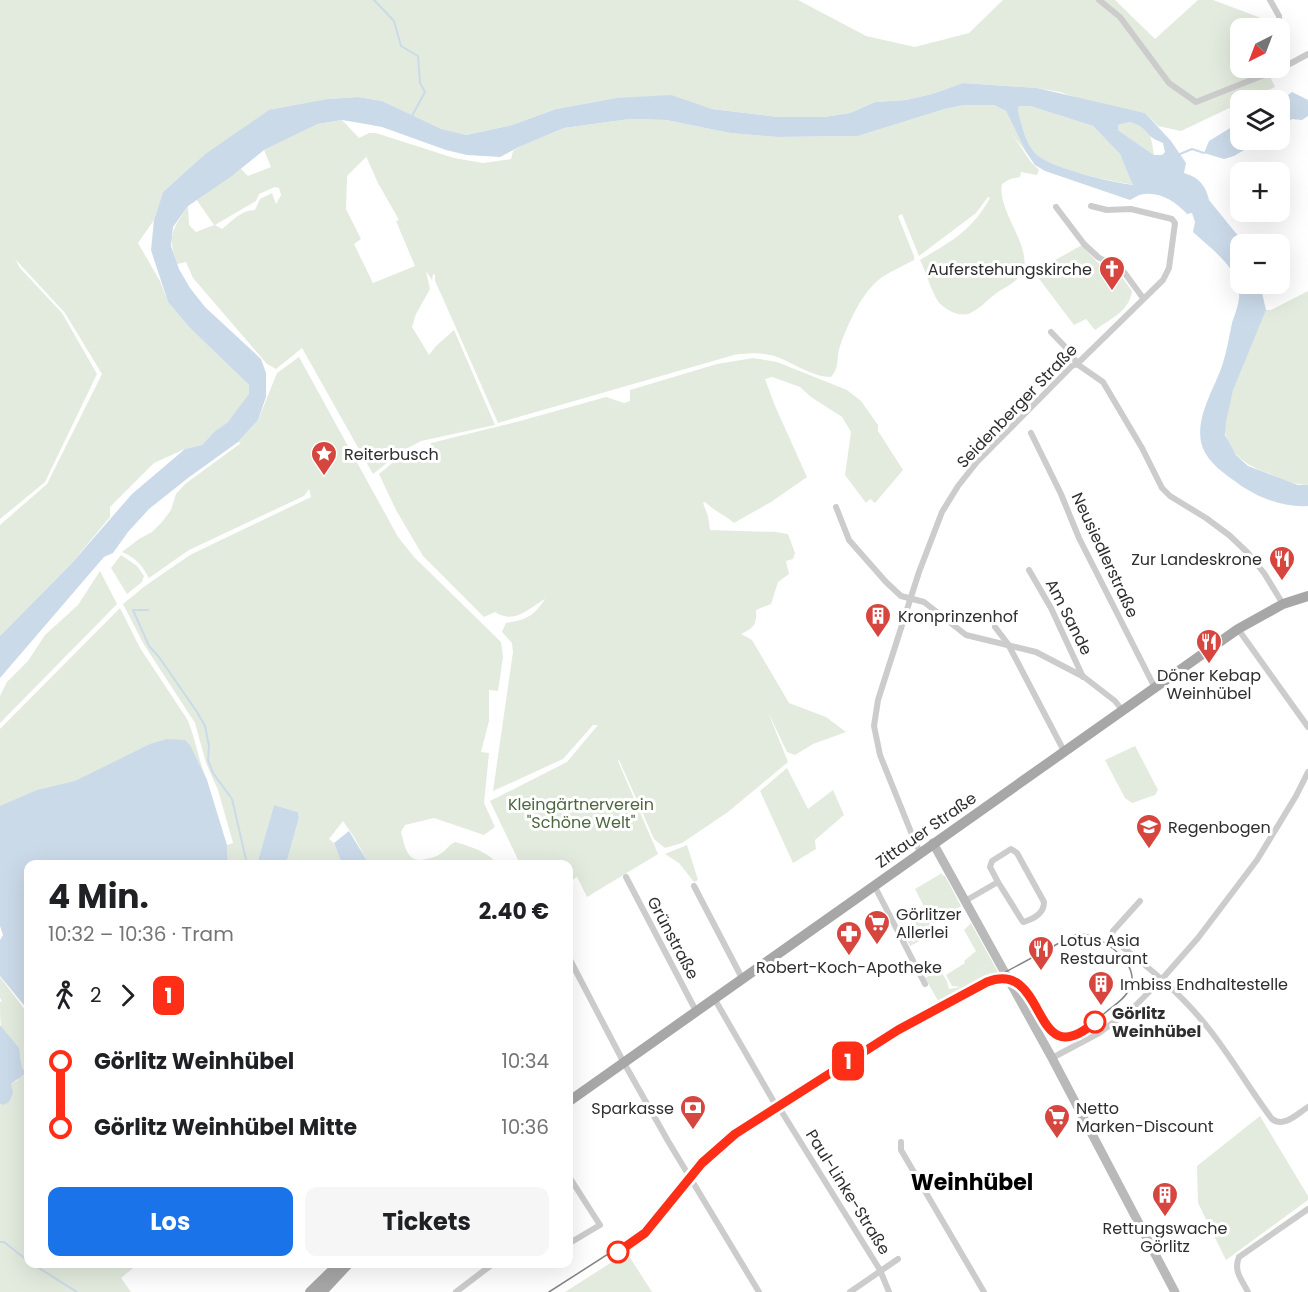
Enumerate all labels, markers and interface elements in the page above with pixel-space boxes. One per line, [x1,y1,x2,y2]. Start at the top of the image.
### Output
north arrow [1230,18,1290,78]
map controls [1230,18,1290,294]
button: layers [1230,90,1290,150]
button: + [1230,162,1290,222]
button: − [1230,234,1290,294]
church icon: Auferstehungskirche [1097,254,1127,292]
place label: Auferstehungskirche [928,258,1092,281]
street label: Seidenberger Straße [952,339,1083,473]
place icon: Reiterbusch [309,439,339,477]
place label: Reiterbusch [344,443,439,466]
street label: Neusiedlerstraße [1066,488,1144,622]
restaurant icon: Zur Landeskrone [1267,544,1297,582]
place label: Zur Landeskrone [1131,548,1262,571]
street label: Am Sande [1040,575,1098,659]
building icon: Kronprinzenhof [863,601,893,639]
place label: Kronprinzenhof [898,605,1018,628]
restaurant icon: Döner Kebap Weinhübel [1194,627,1224,665]
place label: Döner Kebap Weinhübel [1157,664,1261,705]
street label: Zittauer Straße [871,787,981,873]
park label: Kleingärtnerverein "Schöne Welt" [508,793,654,834]
school or university icon: Regenbogen [1134,812,1164,850]
place label: Regenbogen [1168,816,1271,839]
text: 4 Min. [48,873,149,920]
street label: Grünstraße [642,893,704,983]
text: 2.40 € [479,896,549,927]
place label: Görlitzer Allerlei [896,903,962,944]
supermarket icon: Görlitzer Allerlei [862,908,892,946]
pharmacy icon: Robert-Koch-Apotheke [834,919,864,957]
text: 10:32 – 10:36 · Tram [48,920,234,948]
place label: Lotus Asia Restaurant [1060,929,1148,970]
restaurant icon: Lotus Asia Restaurant [1026,934,1056,972]
place label: Robert-Koch-Apotheke [756,956,942,979]
building icon: Imbiss Endhaltestelle [1086,969,1116,1007]
place label: Imbiss Endhaltestelle [1120,973,1288,996]
icon: walk [48,979,81,1012]
icon: forward [111,979,144,1012]
text: 2 [90,981,102,1009]
text: 1 [165,981,172,1010]
place label: Görlitz Weinhübel [1112,1002,1201,1043]
marker: Görlitz Weinhübel [1084,1011,1106,1033]
line badge: 1 [828,1042,868,1080]
text: Görlitz Weinhübel [94,1046,294,1077]
text: 10:34 [501,1047,549,1075]
text: 1 [844,1047,852,1076]
bank icon: Sparkasse [678,1093,708,1131]
place label: Sparkasse [591,1097,674,1120]
place label: Netto Marken-Discount [1076,1097,1214,1138]
supermarket icon: Netto Marken-Discount [1042,1102,1072,1140]
text: Görlitz Weinhübel Mitte [94,1112,357,1143]
text: 10:36 [501,1113,549,1141]
street label: Paul-Linke-Straße [800,1125,896,1259]
district label: Weinhübel [911,1167,1033,1198]
building icon: Rettungswache Görlitz [1150,1180,1180,1218]
button: Los [48,1187,293,1256]
button: Tickets [305,1187,549,1256]
place label: Rettungswache Görlitz [1103,1217,1227,1258]
unlabelled marker [607,1241,629,1263]

